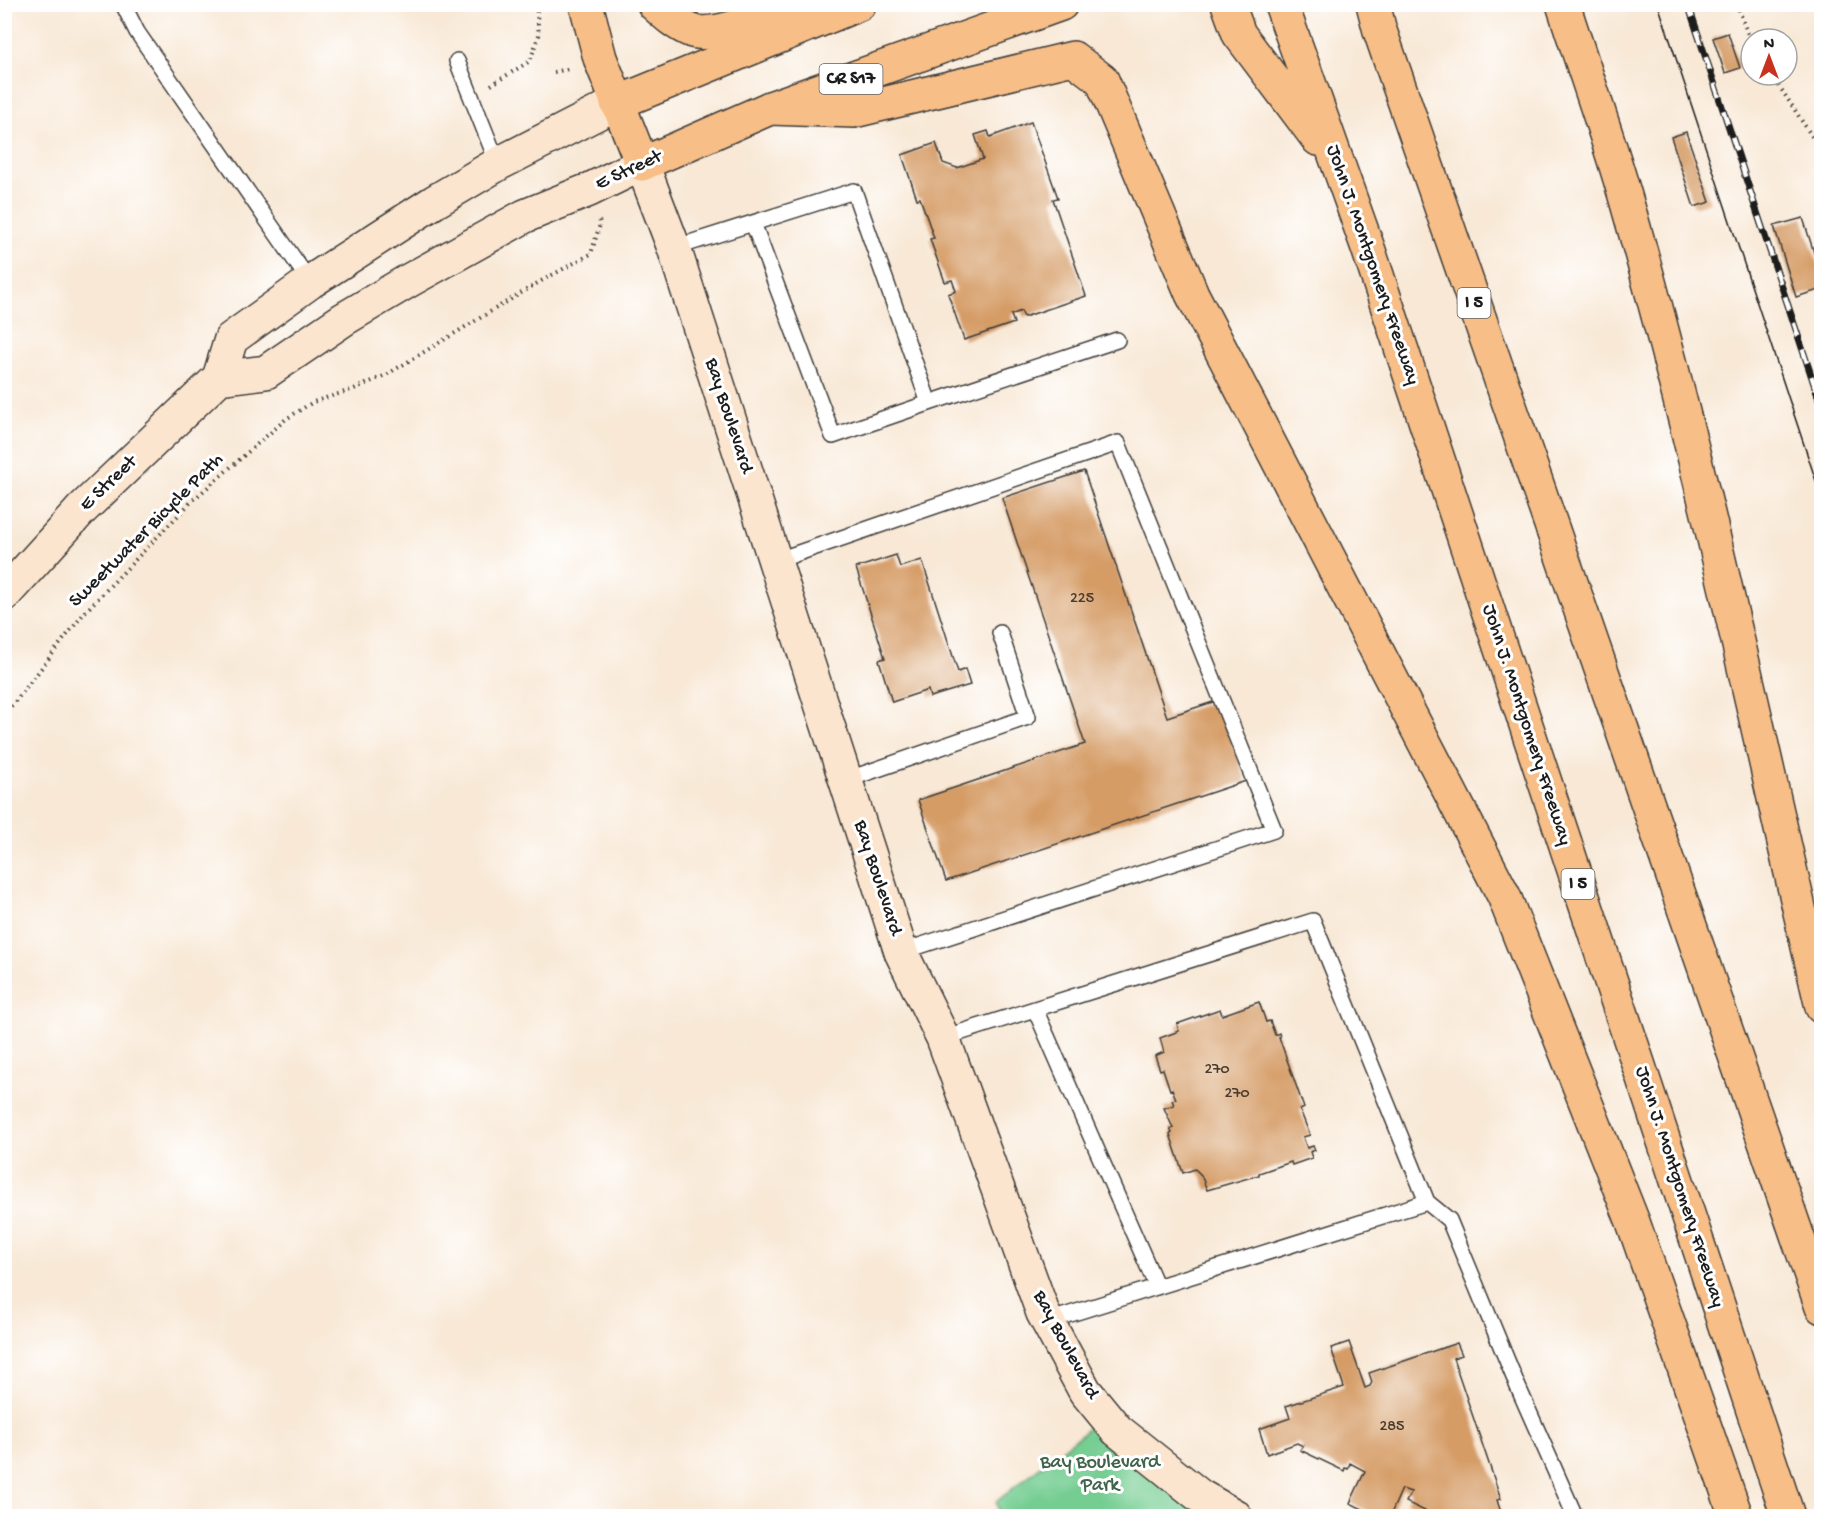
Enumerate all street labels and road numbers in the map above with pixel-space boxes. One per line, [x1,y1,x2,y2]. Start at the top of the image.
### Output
road number: CR S17 [820,64,882,94]
street label: John J. Montgomery Freeway [1320,142,1424,388]
street label: E Street [592,145,667,196]
road number: I 5 [1458,288,1490,318]
street label: Bay Boulevard [698,355,758,478]
street label: Sweetwater Bicycle Path [65,449,229,613]
street label: E Street [76,450,144,517]
street label: John J. Montgomery Freeway [1476,602,1576,848]
street label: Bay Boulevard [847,817,907,940]
road number: I 5 [1562,869,1594,899]
street label: John J. Montgomery Freeway [1629,1064,1729,1310]
street label: Bay Boulevard [1026,1286,1104,1405]

